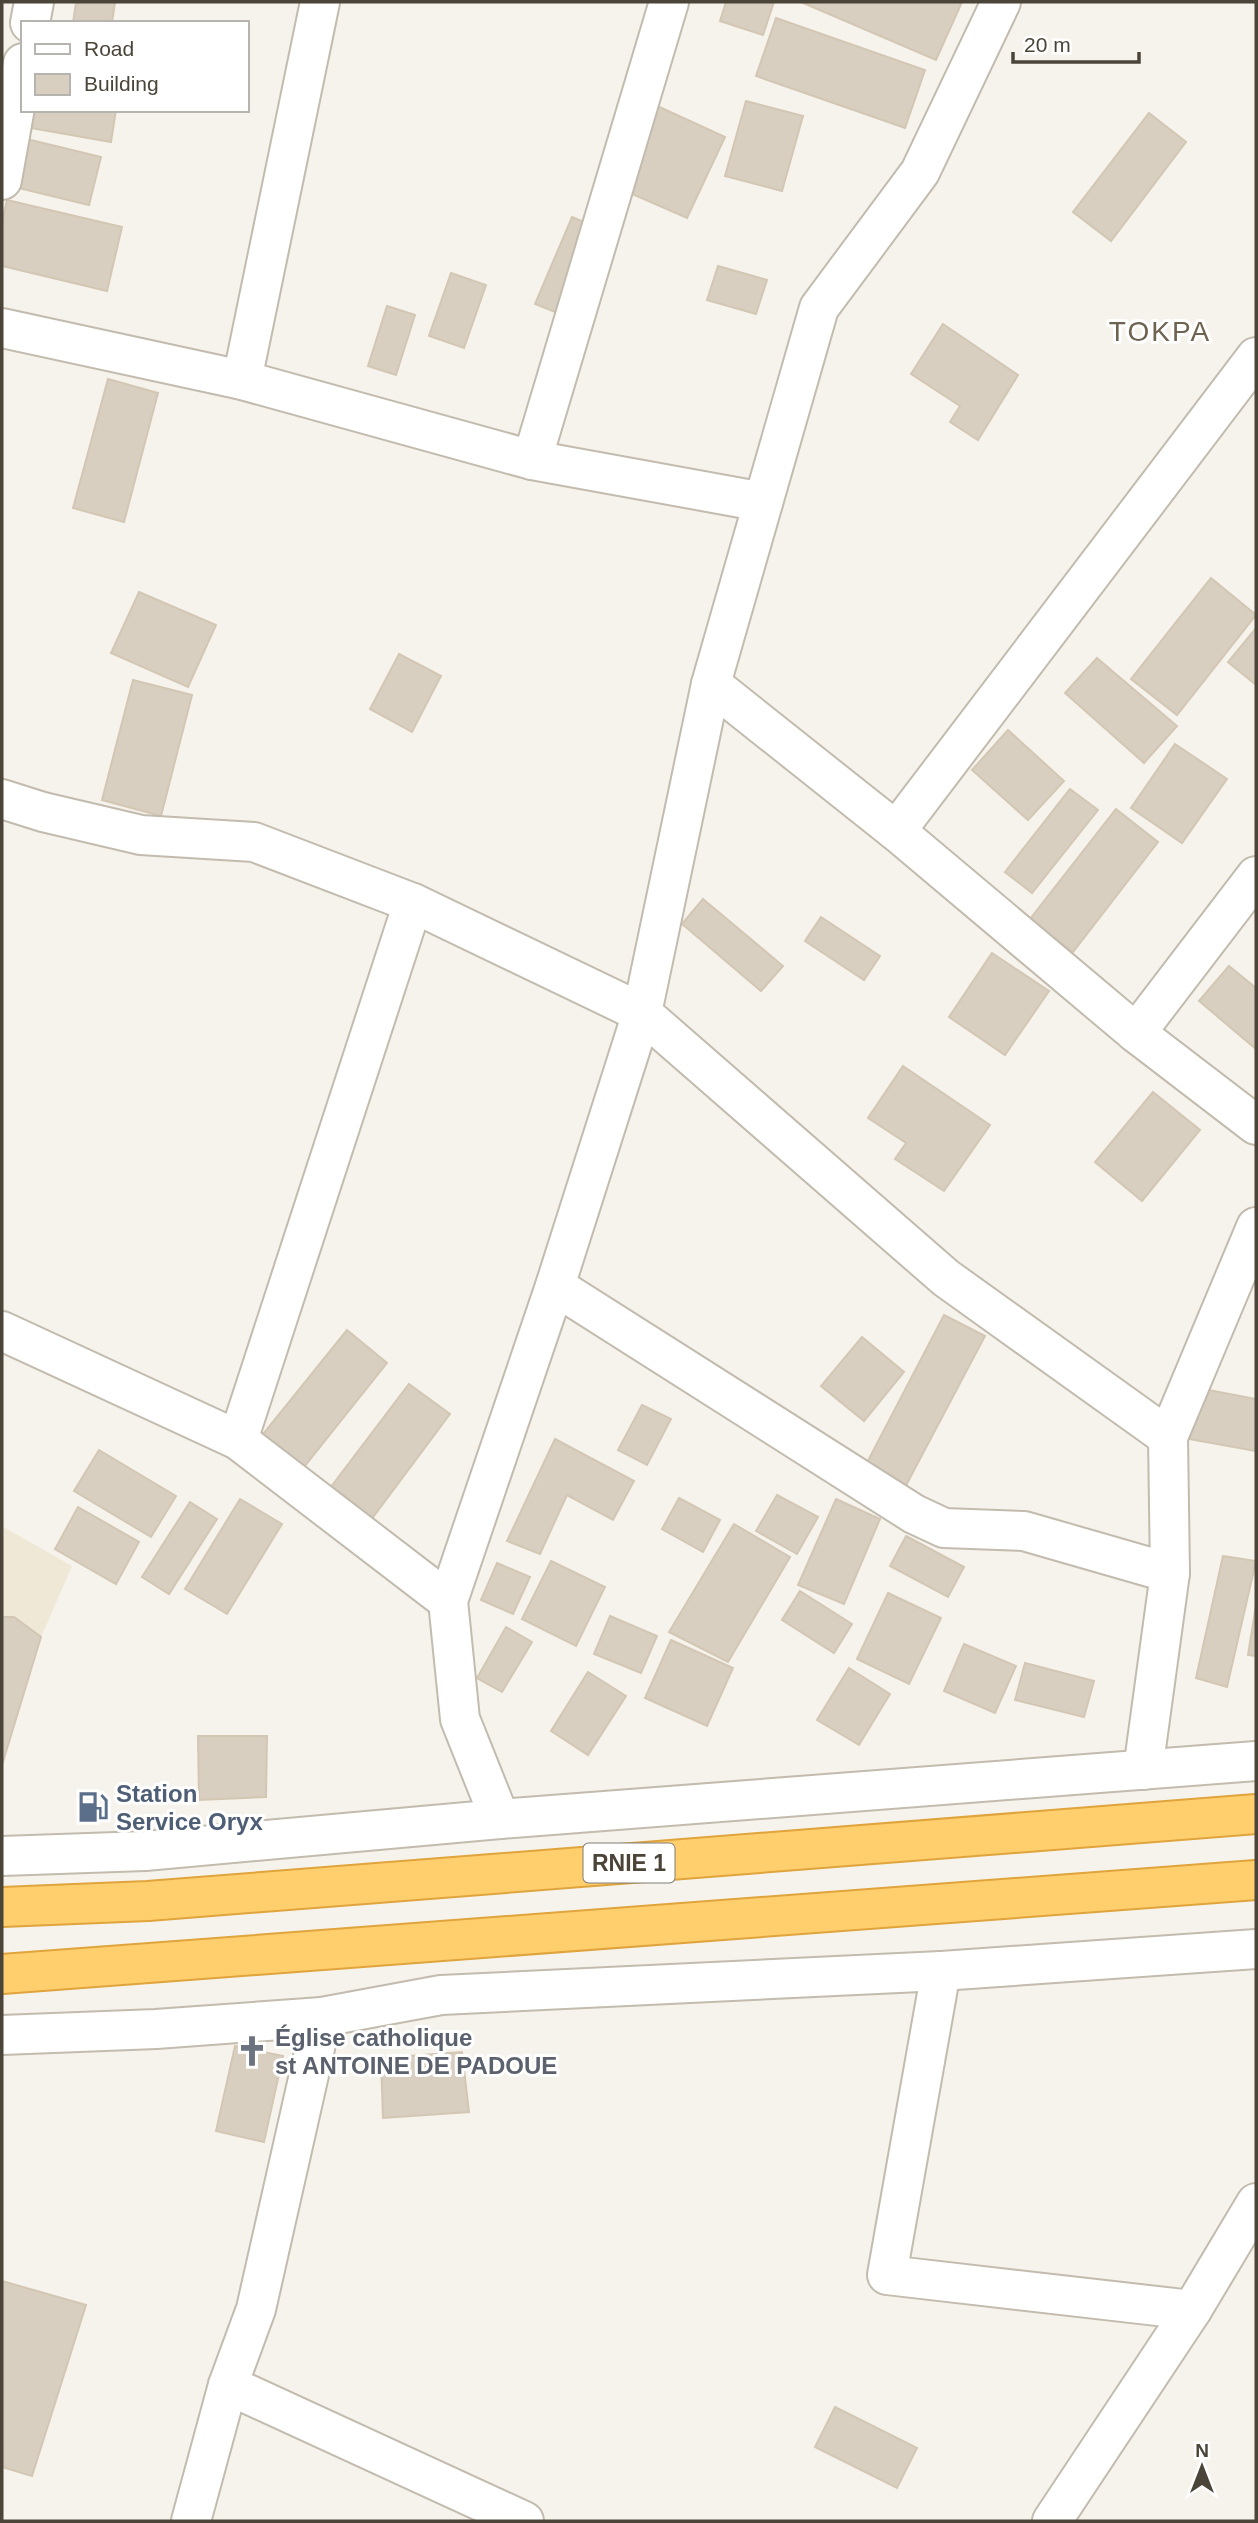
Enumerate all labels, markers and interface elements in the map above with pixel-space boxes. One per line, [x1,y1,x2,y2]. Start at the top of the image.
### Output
legend [21,21,248,112]
scale bar [1013,21,1139,65]
text: 20 m [1024,33,1071,56]
text: Road [84,37,134,60]
text: Building [84,72,159,95]
district label: TOKPA [1109,316,1211,347]
place label: Station Service Oryx [116,1780,263,1835]
fuel station icon: Station Service Oryx [76,1790,110,1824]
road number: RNIE 1 [584,1844,674,1882]
place label: Église catholique st ANTOINE DE PADOUE [275,2024,557,2079]
church icon: Église catholique st ANTOINE DE PADOUE [235,2034,269,2068]
north arrow [1167,2432,1237,2502]
text: N [1195,2440,1209,2461]

